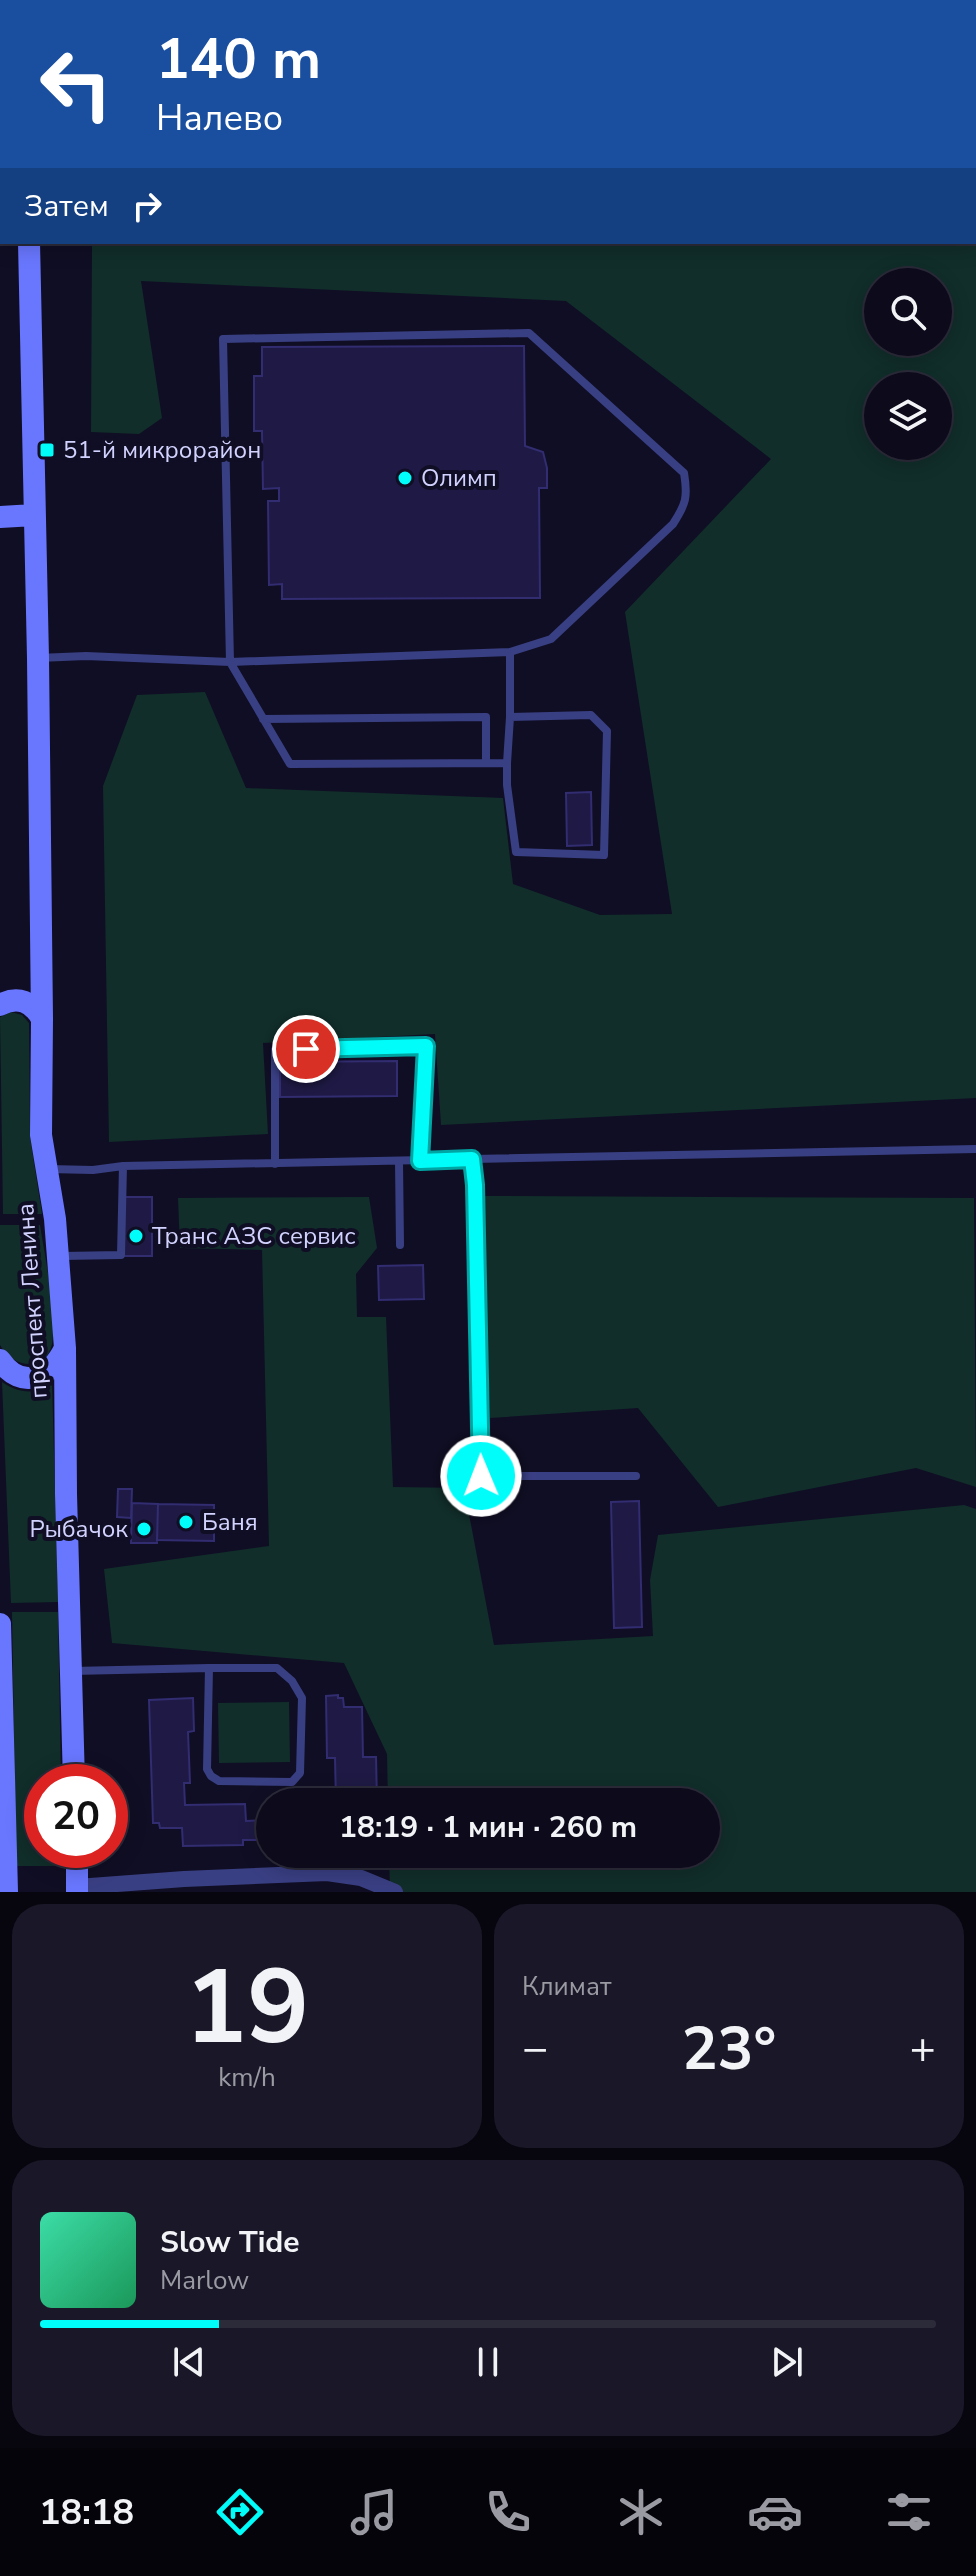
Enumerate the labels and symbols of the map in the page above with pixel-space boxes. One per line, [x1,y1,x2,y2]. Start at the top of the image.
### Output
place label: 51-й микрорайон [63,434,261,466]
marker: 51-й микрорайон [38,441,56,459]
place label: Олимп [421,462,497,494]
marker: Олимп [396,469,414,487]
pin [272,1015,340,1083]
street label: проспект Ленина [9,1202,55,1400]
place label: Транс АЗС сервис [152,1220,356,1252]
marker: Транс АЗС сервис [127,1227,145,1245]
position arrow [439,1434,523,1518]
place label: Баня [202,1506,258,1538]
place label: Рыбачок [30,1513,128,1545]
marker: Баня [177,1513,195,1531]
marker: Рыбачок [135,1520,153,1538]
speed limit sign: 20 [24,1764,128,1868]

